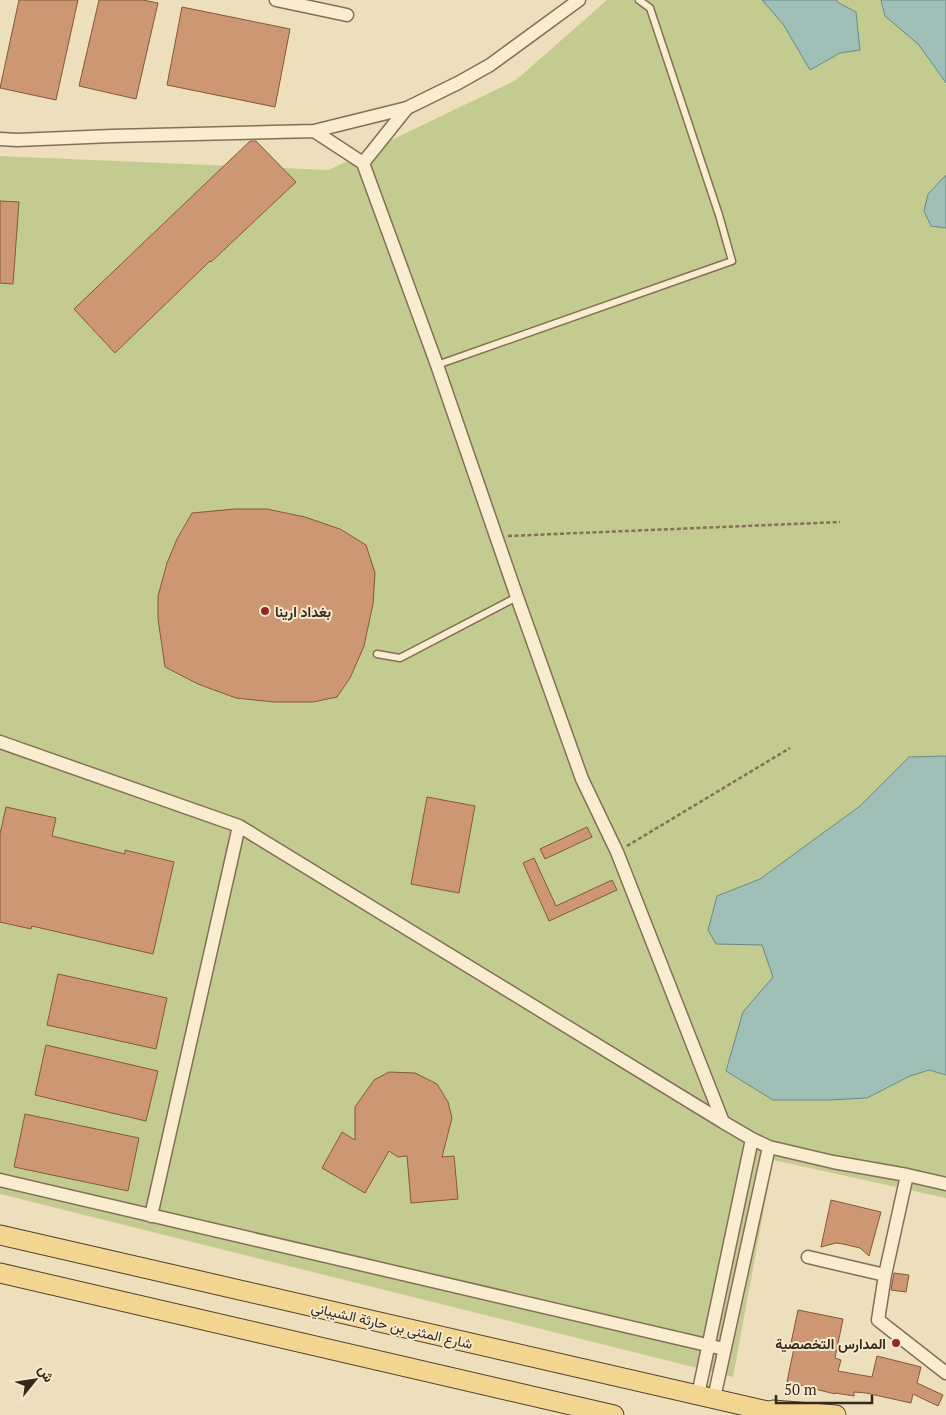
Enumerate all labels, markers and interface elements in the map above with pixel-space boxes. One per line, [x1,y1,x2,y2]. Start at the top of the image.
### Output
place label: بغداد ارينا [275,602,331,621]
marker: بغداد ارينا [259,605,271,617]
street label: شارع المثنى بن حارثة الشيباني [309,1297,475,1356]
place label: المدارس التخصصية [775,1334,886,1353]
marker: المدارس التخصصية [890,1337,902,1349]
north arrow [10,1355,60,1405]
text: ش [34,1361,59,1385]
scale bar [776,1372,872,1404]
text: 50 m [784,1379,817,1399]

